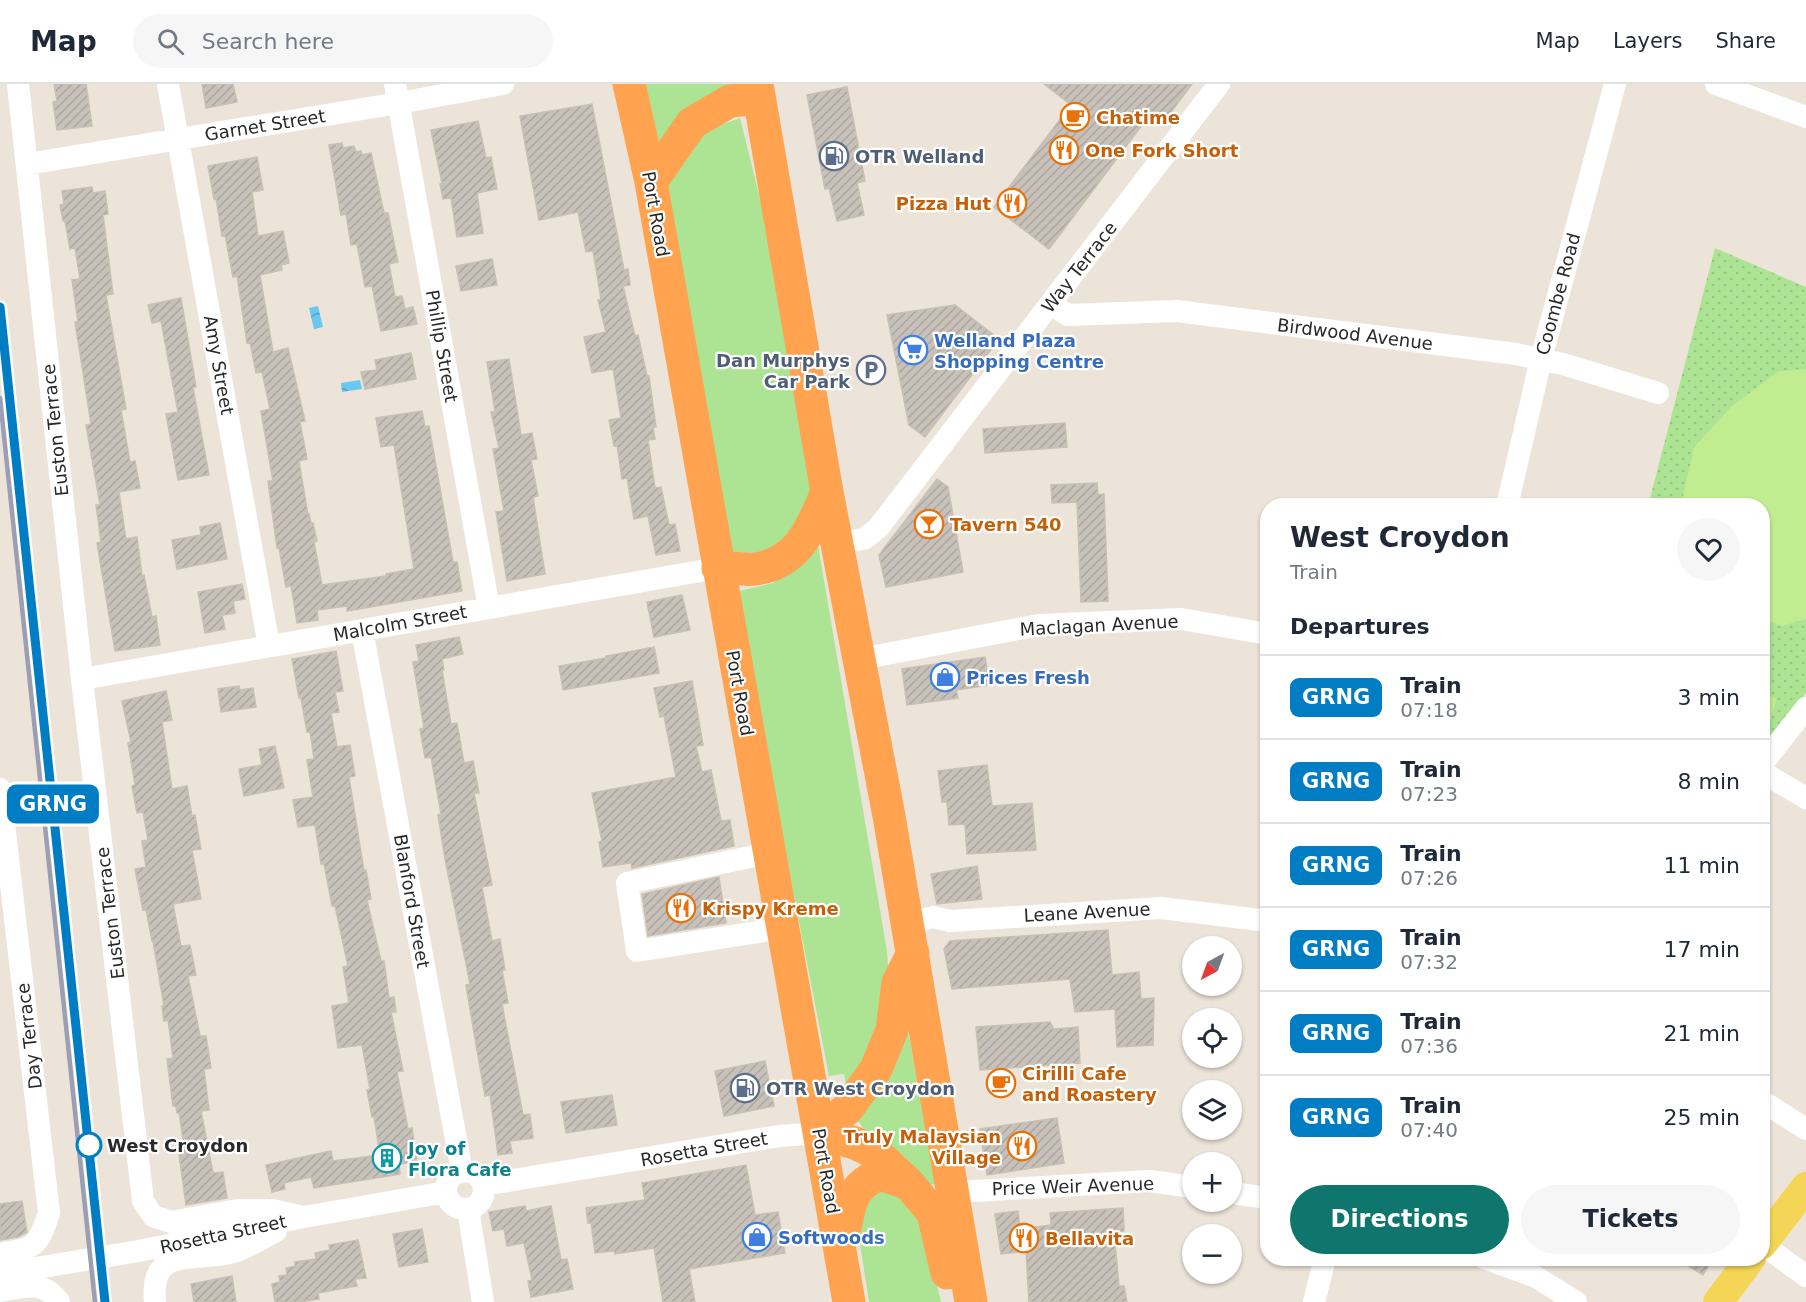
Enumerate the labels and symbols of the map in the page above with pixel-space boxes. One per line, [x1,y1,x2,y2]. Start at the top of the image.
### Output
cafe icon: Chatime [1059,101,1091,133]
street label: Garnet Street [203,105,327,145]
place label: Chatime [1096,107,1180,128]
restaurant icon: One Fork Short [1048,134,1080,166]
fuel station icon: OTR Welland [818,140,850,172]
place label: One Fork Short [1085,140,1239,161]
place label: OTR Welland [855,146,984,167]
street label: Port Road [638,170,674,258]
restaurant icon: Pizza Hut [996,187,1028,219]
place label: Pizza Hut [896,193,991,214]
street label: Way Terrace [1037,217,1121,317]
street label: Coombe Road [1532,231,1584,357]
street label: Phillip Street [422,288,462,404]
street label: Amy Street [200,313,238,417]
street label: Birdwood Avenue [1276,314,1434,354]
place label: Welland Plaza Shopping Centre [934,330,1104,372]
supermarket icon: Welland Plaza Shopping Centre [897,334,929,366]
place label: Dan Murphys Car Park [716,350,851,392]
parking icon: Dan Murphys Car Park [855,354,887,386]
street label: Euston Terrace [38,363,72,497]
bar icon: Tavern 540 [913,508,945,540]
place label: Tavern 540 [950,514,1062,535]
street label: Malcolm Street [331,601,469,645]
street label: Maclagan Avenue [1019,610,1179,640]
street label: Port Road [722,649,758,737]
shop icon: Prices Fresh [929,661,961,693]
place label: Prices Fresh [966,667,1090,688]
line badge: GRNG [11,784,95,824]
street label: Blanford Street [390,832,434,970]
street label: Euston Terrace [91,846,129,980]
restaurant icon: Krispy Kreme [665,892,697,924]
place label: Krispy Kreme [702,898,839,919]
street label: Leane Avenue [1023,898,1151,926]
north arrow [1182,936,1242,996]
street label: Day Terrace [12,982,46,1090]
place label: Cirilli Cafe and Roastery [1022,1063,1157,1105]
cafe icon: Cirilli Cafe and Roastery [985,1067,1017,1099]
fuel station icon: OTR West Croydon [729,1072,761,1104]
place label: OTR West Croydon [766,1078,955,1099]
place label: Truly Malaysian Village [843,1126,1001,1168]
street label: Rosetta Street [639,1127,769,1171]
street label: Port Road [808,1127,844,1215]
restaurant icon: Truly Malaysian Village [1006,1130,1038,1162]
marker: West Croydon [76,1132,102,1158]
place label: West Croydon [107,1135,248,1156]
place label: Joy of Flora Cafe [406,1138,512,1180]
building icon: Joy of Flora Cafe [371,1142,403,1174]
street label: Price Weir Avenue [991,1173,1155,1199]
street label: Rosetta Street [158,1210,288,1258]
shop icon: Softwoods [741,1221,773,1253]
restaurant icon: Bellavita [1008,1222,1040,1254]
place label: Softwoods [778,1227,885,1248]
place label: Bellavita [1045,1228,1134,1249]

